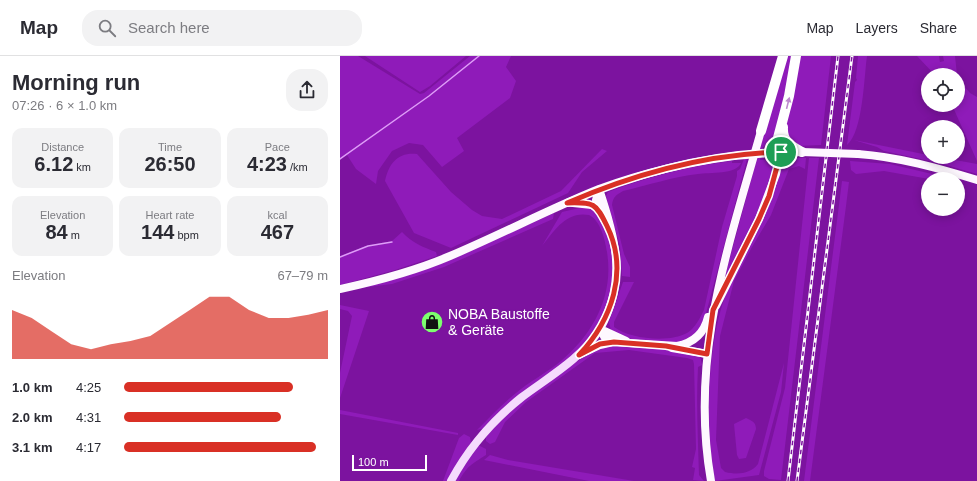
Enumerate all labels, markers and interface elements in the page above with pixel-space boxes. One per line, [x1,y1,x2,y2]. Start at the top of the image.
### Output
search box [82,10,362,46]
text: Map [20,17,58,38]
icon: search [96,17,118,39]
text: Search here [128,19,210,36]
text: Map [806,20,834,36]
text: Layers [856,20,898,36]
text: Share [920,20,957,36]
map controls [921,68,965,216]
button: locate [921,68,965,112]
button: share [286,69,328,111]
text: Morning run [12,70,140,95]
one-way arrow [785,97,791,110]
text: 07:26 · 6 × 1.0 km [12,98,117,113]
button: + [921,120,965,164]
pin [764,135,798,169]
text: Distance [41,141,84,153]
text: Time [158,141,182,153]
text: Pace [265,141,290,153]
icon: arrive [770,141,792,163]
text: 6.12 [34,153,73,175]
text: 26:50 [144,153,196,175]
text: 4:23 [247,153,287,175]
text: km [73,161,91,173]
text: /km [287,161,308,173]
button: − [921,172,965,216]
text: Elevation [40,209,85,221]
text: Heart rate [146,209,194,221]
text: kcal [268,209,287,221]
text: 84 [45,221,68,243]
text: 144 [141,221,174,243]
text: 467 [261,221,294,243]
text: m [68,229,80,241]
text: bpm [174,229,199,241]
text: Elevation [12,268,65,283]
text: 67–79 m [277,268,328,283]
place label: NOBA Baustoffe & Geräte [448,306,550,338]
shop icon: NOBA Baustoffe & Geräte [419,309,445,335]
text: 1.0 km [12,380,52,395]
text: 4:25 [76,380,101,395]
text: 2.0 km [12,410,52,425]
text: 4:31 [76,410,101,425]
text: 3.1 km [12,440,52,455]
text: 4:17 [76,440,101,455]
scale bar [352,453,427,472]
text: 100 m [358,456,389,468]

